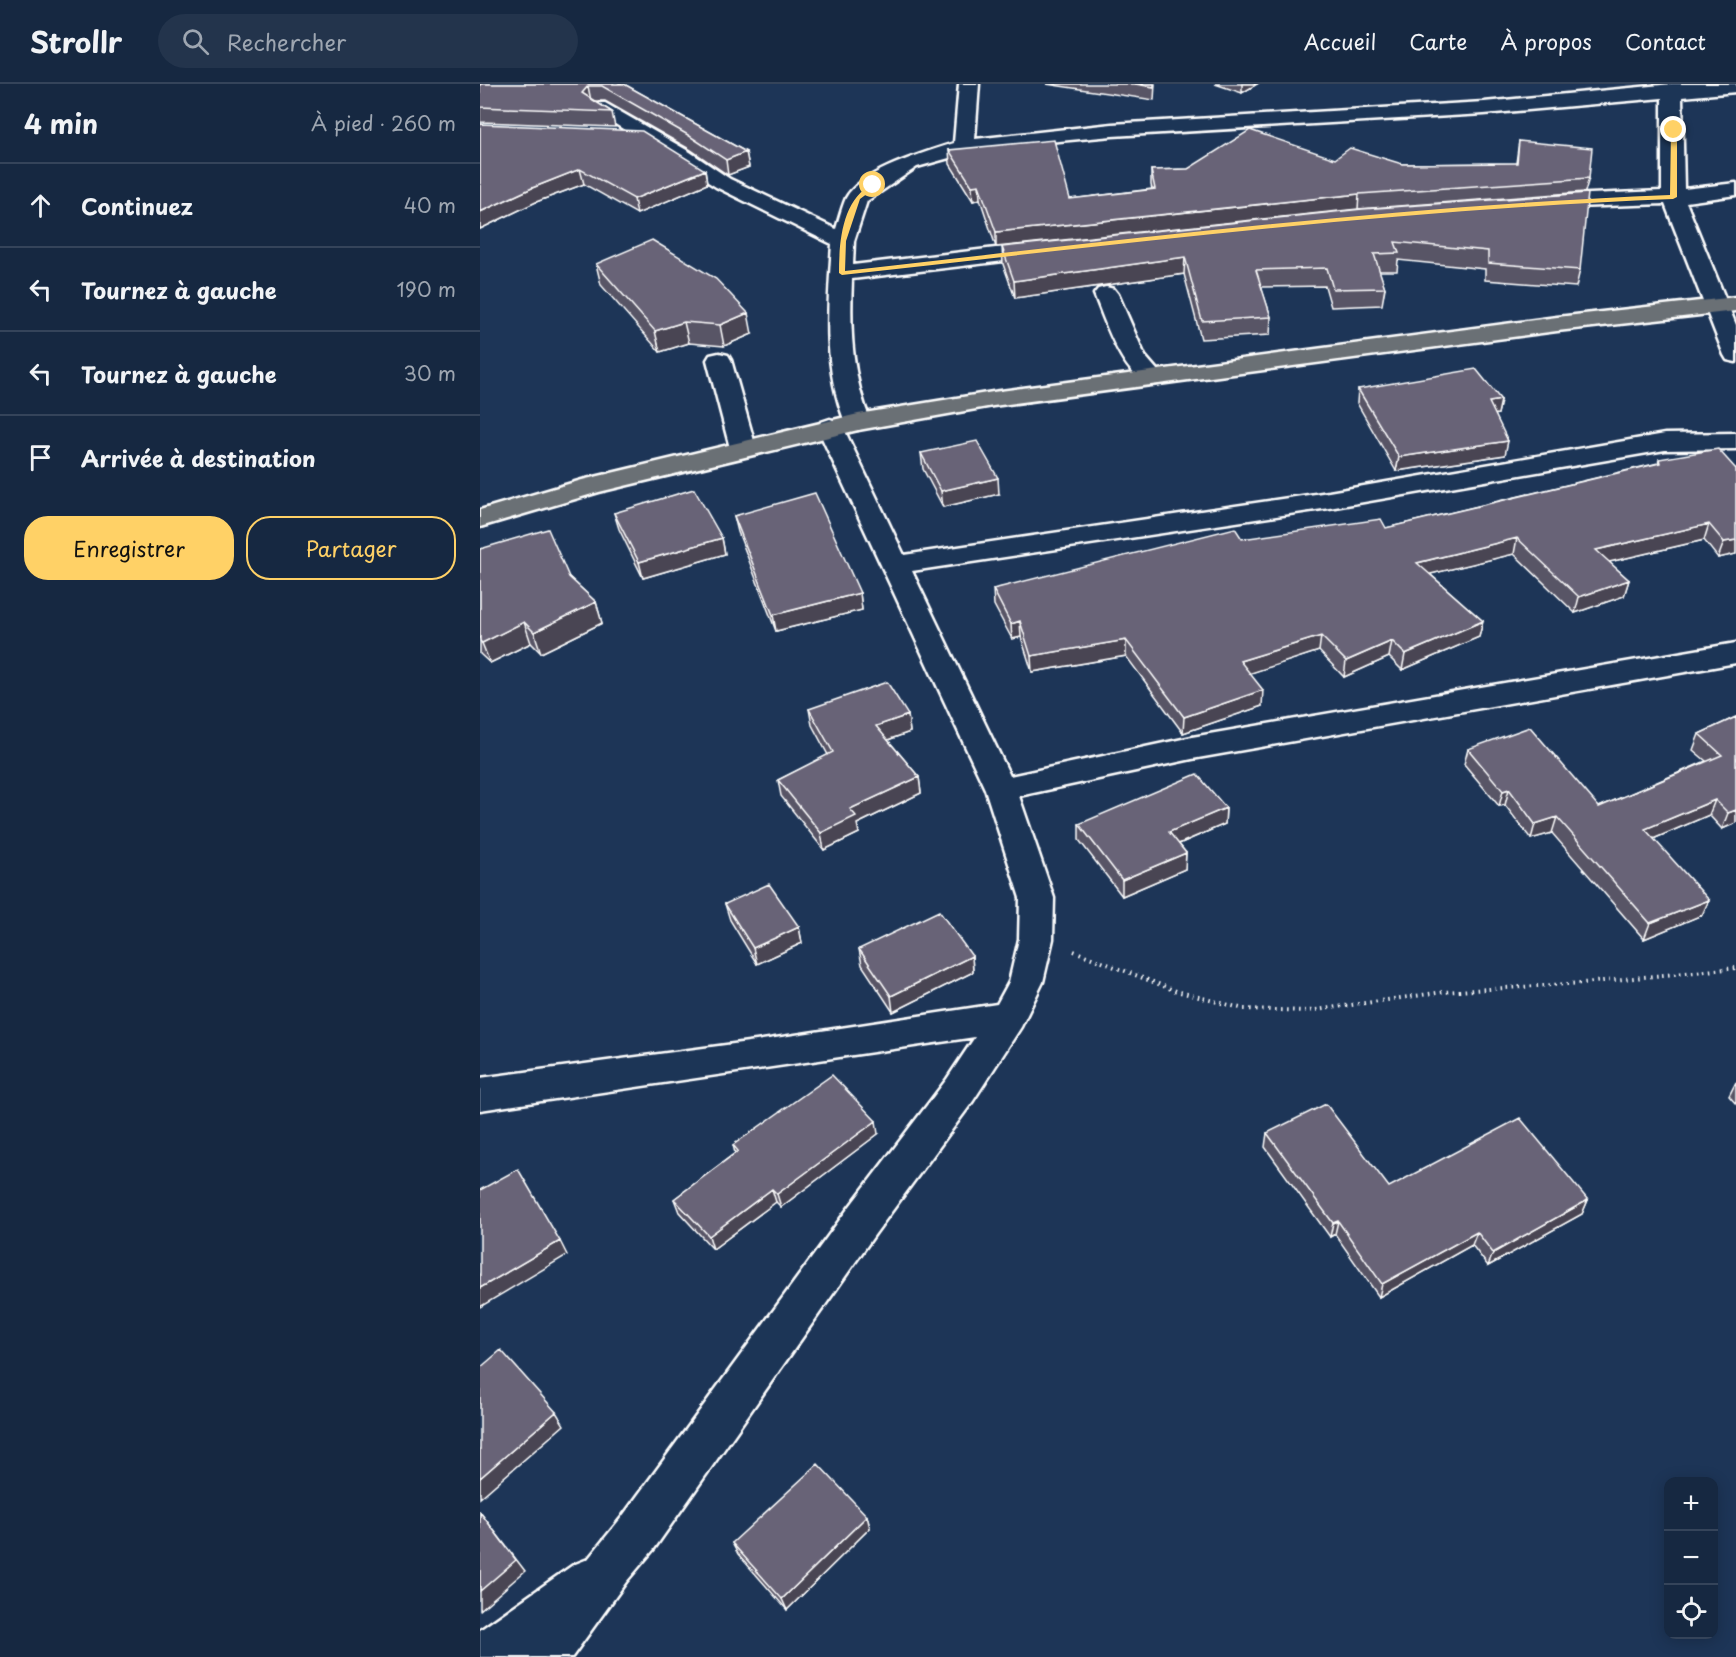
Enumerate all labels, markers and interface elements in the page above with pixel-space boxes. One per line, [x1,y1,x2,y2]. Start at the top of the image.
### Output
search box [158,14,578,68]
text: Strollr [30,20,122,63]
icon: search [179,25,212,58]
text: Rechercher [227,25,346,58]
text: Accueil [1304,25,1376,57]
text: Carte [1409,25,1467,57]
text: À propos [1500,25,1592,57]
text: Contact [1625,25,1706,57]
text: 4 min [24,104,98,143]
text: À pied · 260 m [311,108,456,138]
route end [1660,116,1686,142]
route start [859,171,885,197]
icon: ahead [24,189,57,222]
text: Continuez [81,189,193,222]
text: 40 m [404,190,456,220]
icon: left [24,273,57,306]
text: Tournez à gauche [81,273,277,306]
text: 190 m [397,274,456,304]
icon: left [24,357,57,390]
text: Tournez à gauche [81,357,277,390]
text: 30 m [403,358,456,388]
icon: arrive [24,441,57,474]
text: Arrivée à destination [81,441,315,474]
button: Enregistrer [24,516,234,580]
button: Partager [246,516,456,580]
map controls [1664,1477,1718,1639]
button: + [1664,1477,1718,1531]
button: − [1664,1531,1718,1585]
button: locate [1664,1585,1718,1639]

